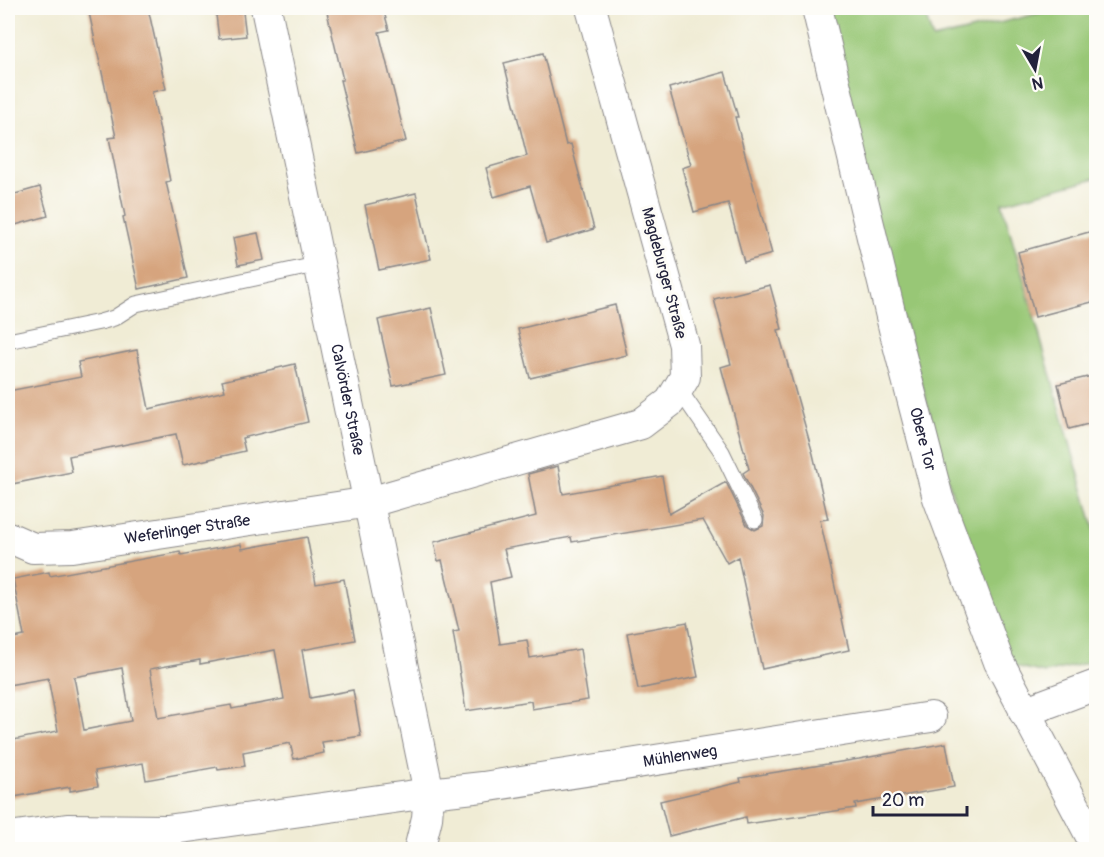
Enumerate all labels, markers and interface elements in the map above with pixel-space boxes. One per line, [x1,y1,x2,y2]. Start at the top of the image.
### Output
north arrow [1005,39,1065,99]
text: N [1030,72,1044,94]
street label: Magdeburger Straße [637,205,691,341]
street label: Calvörder Straße [326,342,369,457]
street label: Obere Tor [905,405,941,474]
street label: Weferlinger Straße [123,510,252,549]
street label: Mühlenweg [642,741,719,772]
scale bar [873,779,968,817]
text: 20 m [882,789,924,812]

